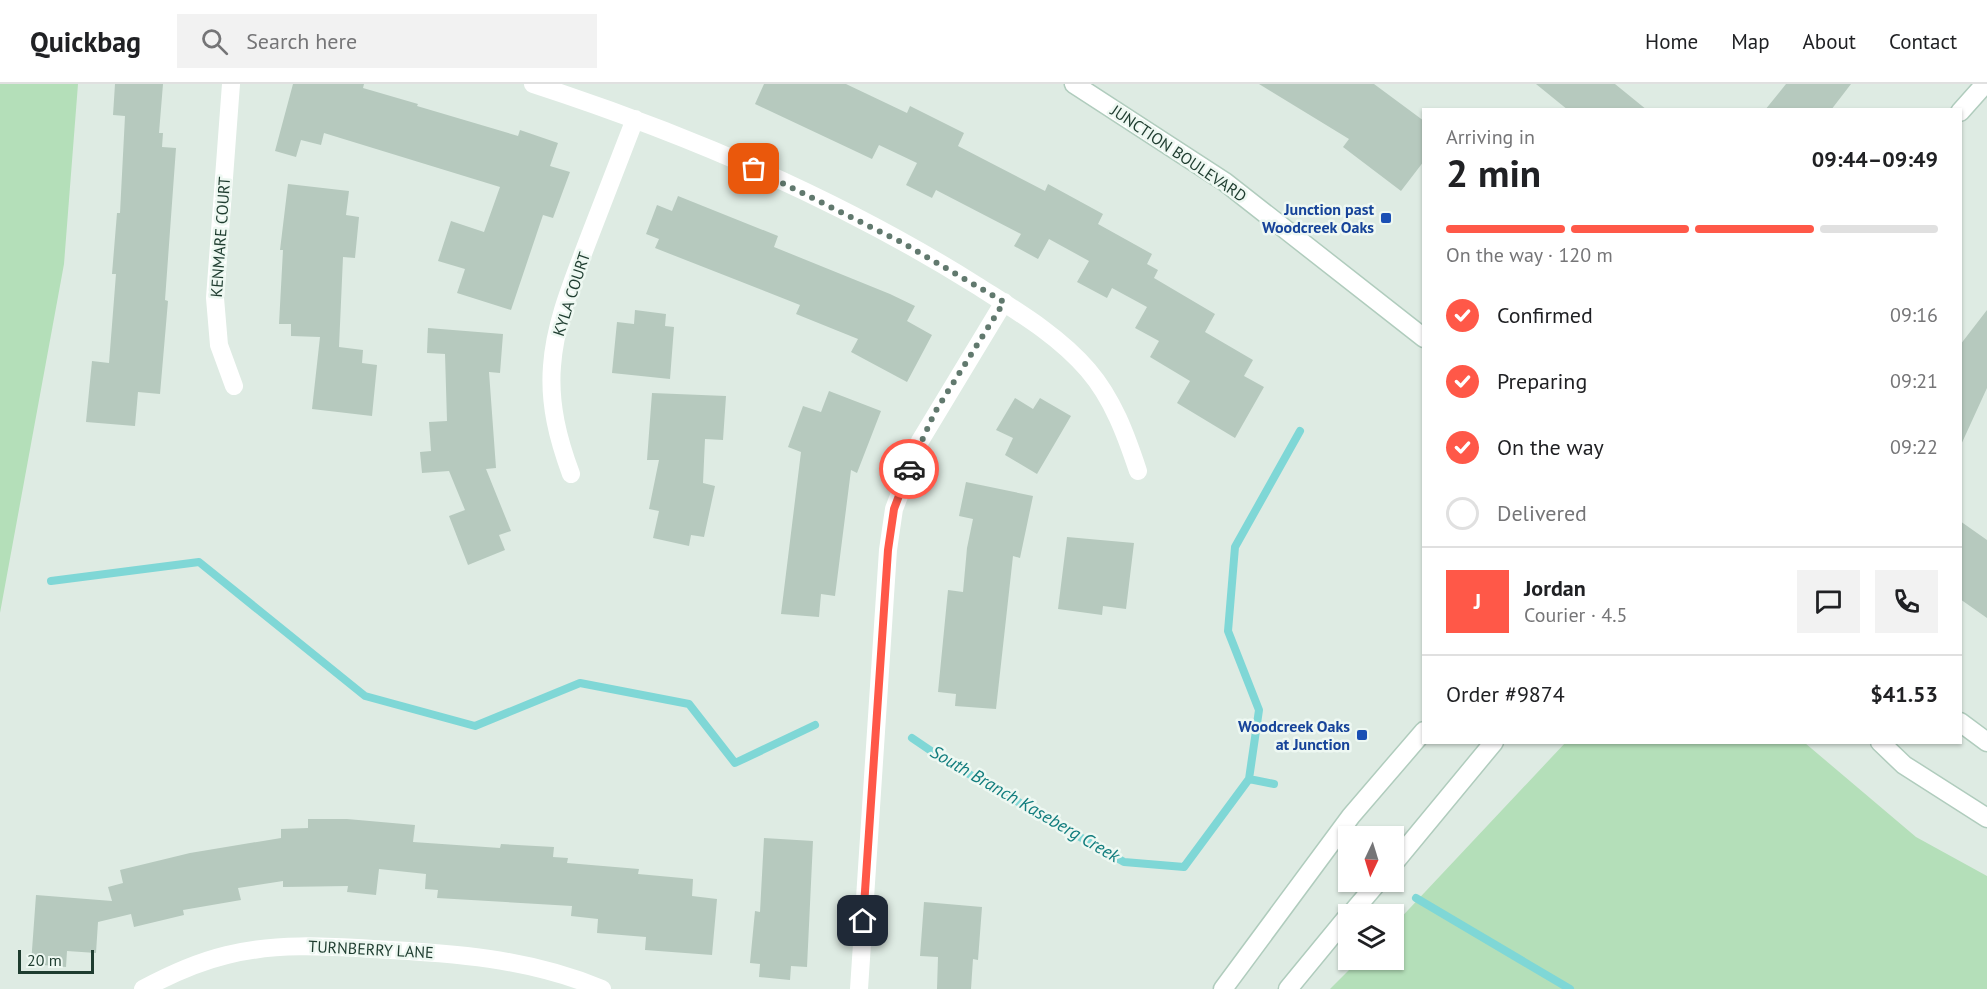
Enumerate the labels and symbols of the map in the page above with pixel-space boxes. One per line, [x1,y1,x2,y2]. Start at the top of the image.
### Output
street label: JUNCTION BOULEVARD [1107,100,1251,206]
pin [728,143,779,194]
street label: KENMARE COURT [206,176,234,298]
place label: Junction past Woodcreek Oaks [1262,199,1374,237]
marker: Junction past Woodcreek Oaks [1379,211,1393,225]
street label: KYLA COURT [548,249,594,339]
courier [879,439,939,499]
place label: Woodcreek Oaks at Junction [1238,716,1350,754]
marker: Woodcreek Oaks at Junction [1355,728,1369,742]
water label: South Branch Kaseberg Creek [927,740,1125,868]
north arrow [1338,826,1404,892]
pin [837,895,888,946]
street label: TURNBERRY LANE [308,936,434,962]
scale bar [18,947,94,974]

